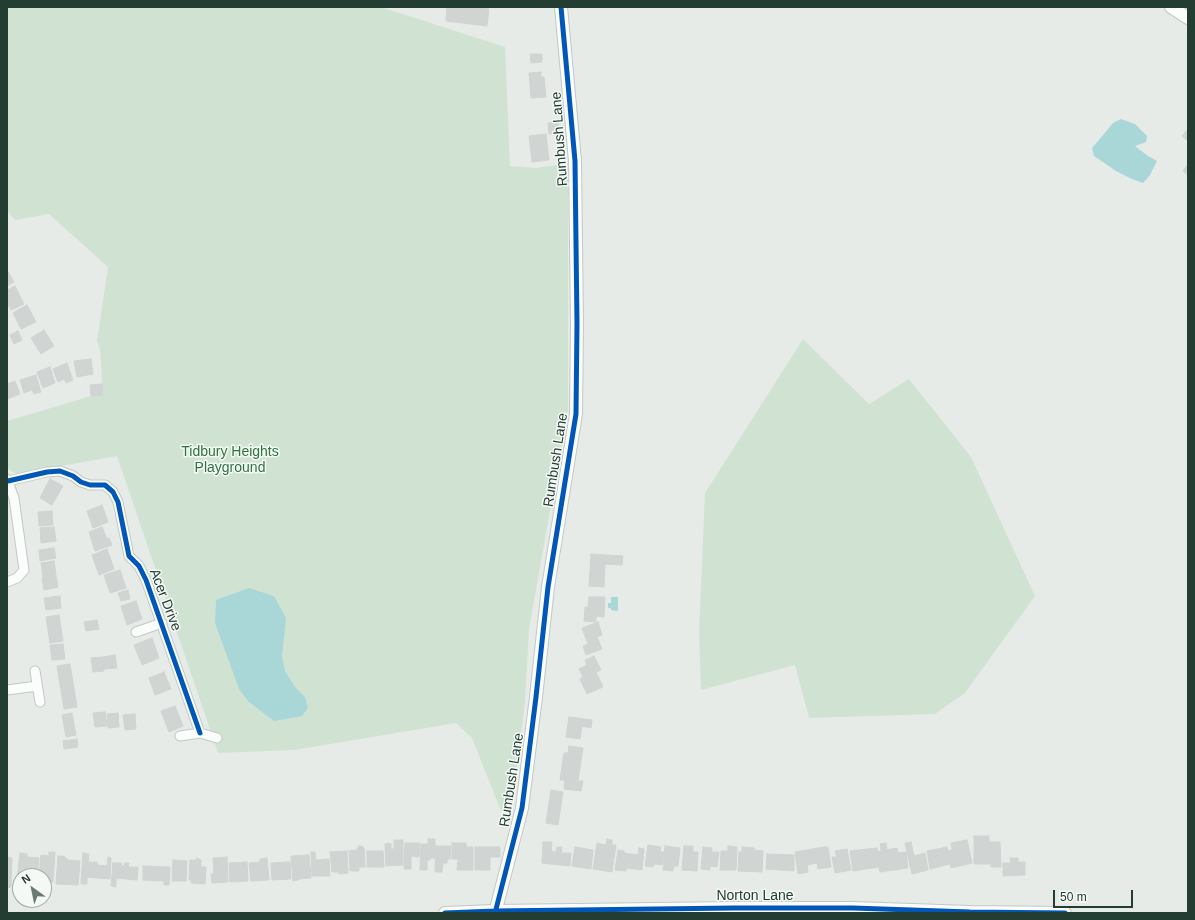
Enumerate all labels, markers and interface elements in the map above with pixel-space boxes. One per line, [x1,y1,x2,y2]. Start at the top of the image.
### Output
street label: Rumbush Lane [548,91,572,187]
street label: Rumbush Lane [540,412,572,508]
park label: Tidbury Heights Playground [181,444,279,476]
street label: Acer Drive [145,566,185,634]
street label: Rumbush Lane [496,732,528,828]
north arrow [12,868,52,908]
text: N [19,872,33,886]
scale bar [1055,882,1135,908]
street label: Norton Lane [716,888,794,904]
text: 50 m [1060,890,1087,904]

